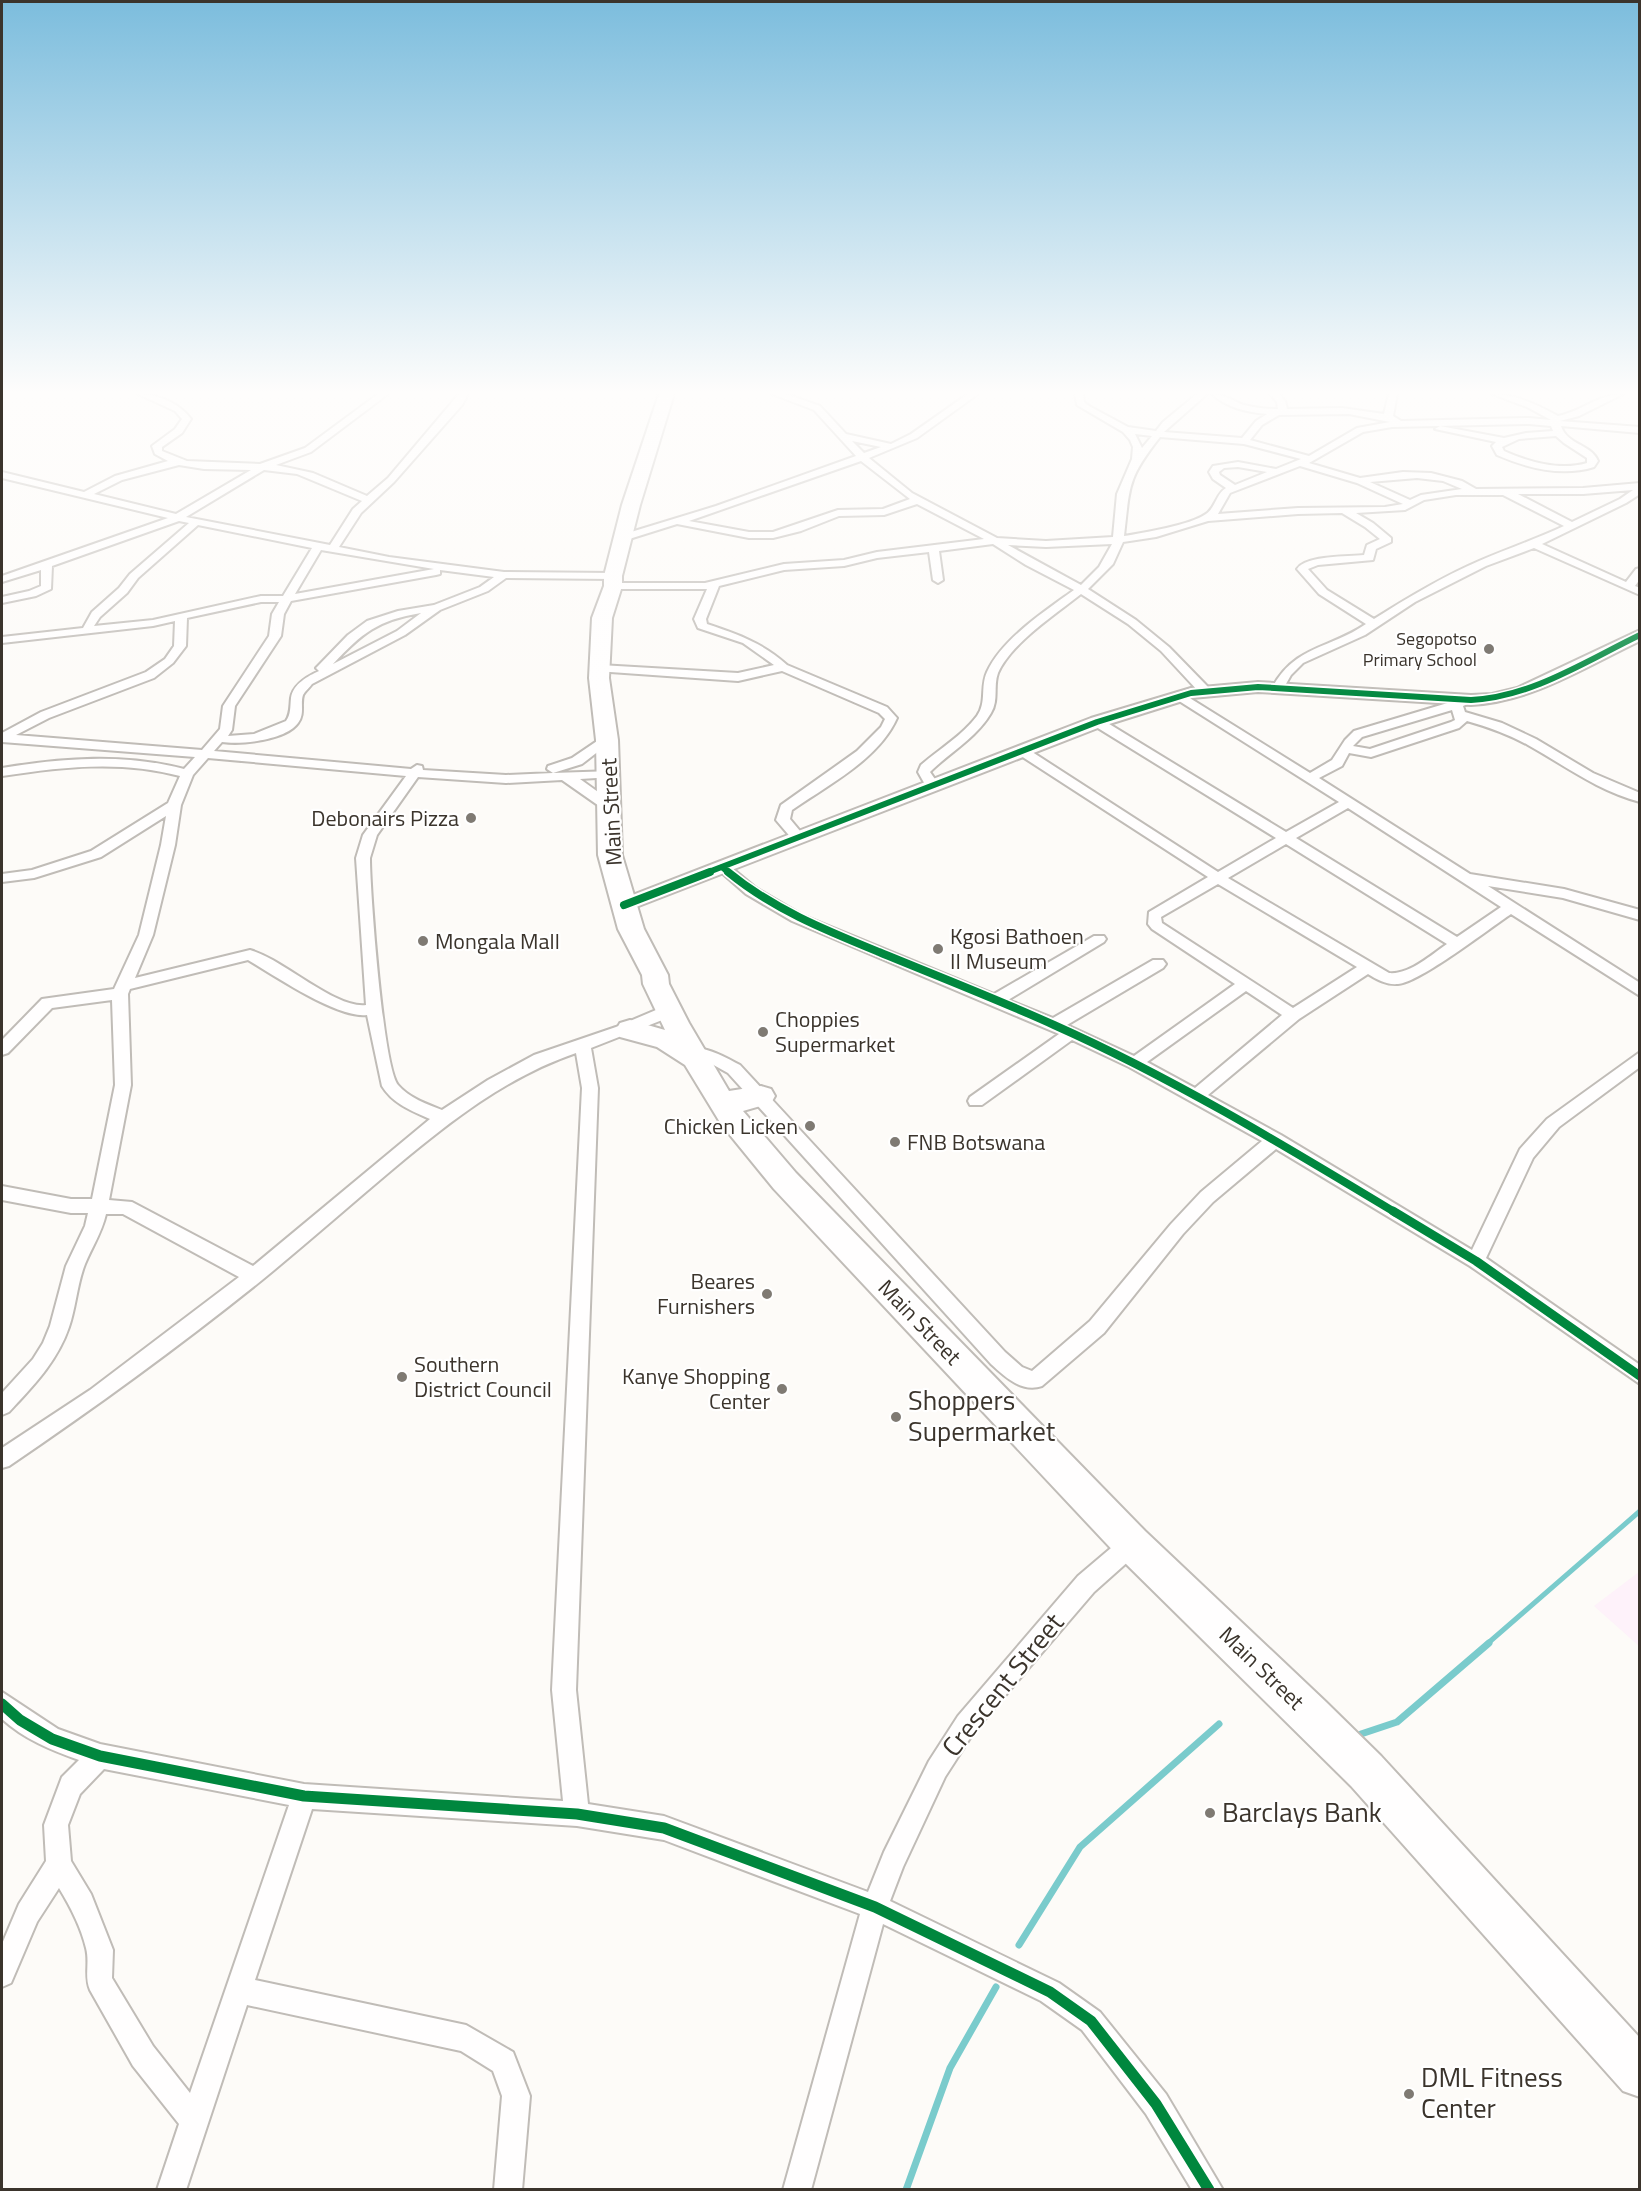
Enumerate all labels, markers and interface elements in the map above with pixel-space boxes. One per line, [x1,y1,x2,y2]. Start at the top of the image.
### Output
place label: Segopotso Primary School [1363,625,1477,673]
marker: Segopotso Primary School [1482,642,1496,656]
street label: Main Street [591,757,631,867]
place label: Debonairs Pizza [311,801,459,835]
marker: Debonairs Pizza [464,811,478,825]
place label: Kgosi Bathoen II Museum [950,919,1084,978]
place label: Mongala Mall [435,924,560,958]
marker: Mongala Mall [416,934,430,948]
marker: Kgosi Bathoen II Museum [931,942,945,956]
place label: Choppies Supermarket [775,1002,895,1061]
marker: Choppies Supermarket [756,1025,770,1039]
place label: Chicken Licken [664,1109,798,1143]
marker: Chicken Licken [803,1119,817,1133]
place label: FNB Botswana [907,1125,1045,1159]
marker: FNB Botswana [888,1135,902,1149]
place label: Beares Furnishers [657,1264,755,1323]
street label: Main Street [870,1271,970,1373]
marker: Beares Furnishers [760,1287,774,1301]
place label: Southern District Council [414,1347,552,1406]
place label: Kanye Shopping Center [622,1359,770,1418]
marker: Southern District Council [395,1370,409,1384]
place label: Shoppers Supermarket [908,1379,1056,1451]
marker: Kanye Shopping Center [775,1382,789,1396]
marker: Shoppers Supermarket [889,1410,903,1424]
street label: Crescent Street [931,1603,1073,1765]
street label: Main Street [1211,1618,1313,1718]
place label: Barclays Bank [1222,1791,1382,1832]
marker: Barclays Bank [1203,1806,1217,1820]
place label: DML Fitness Center [1421,2056,1563,2128]
marker: DML Fitness Center [1402,2087,1416,2101]

